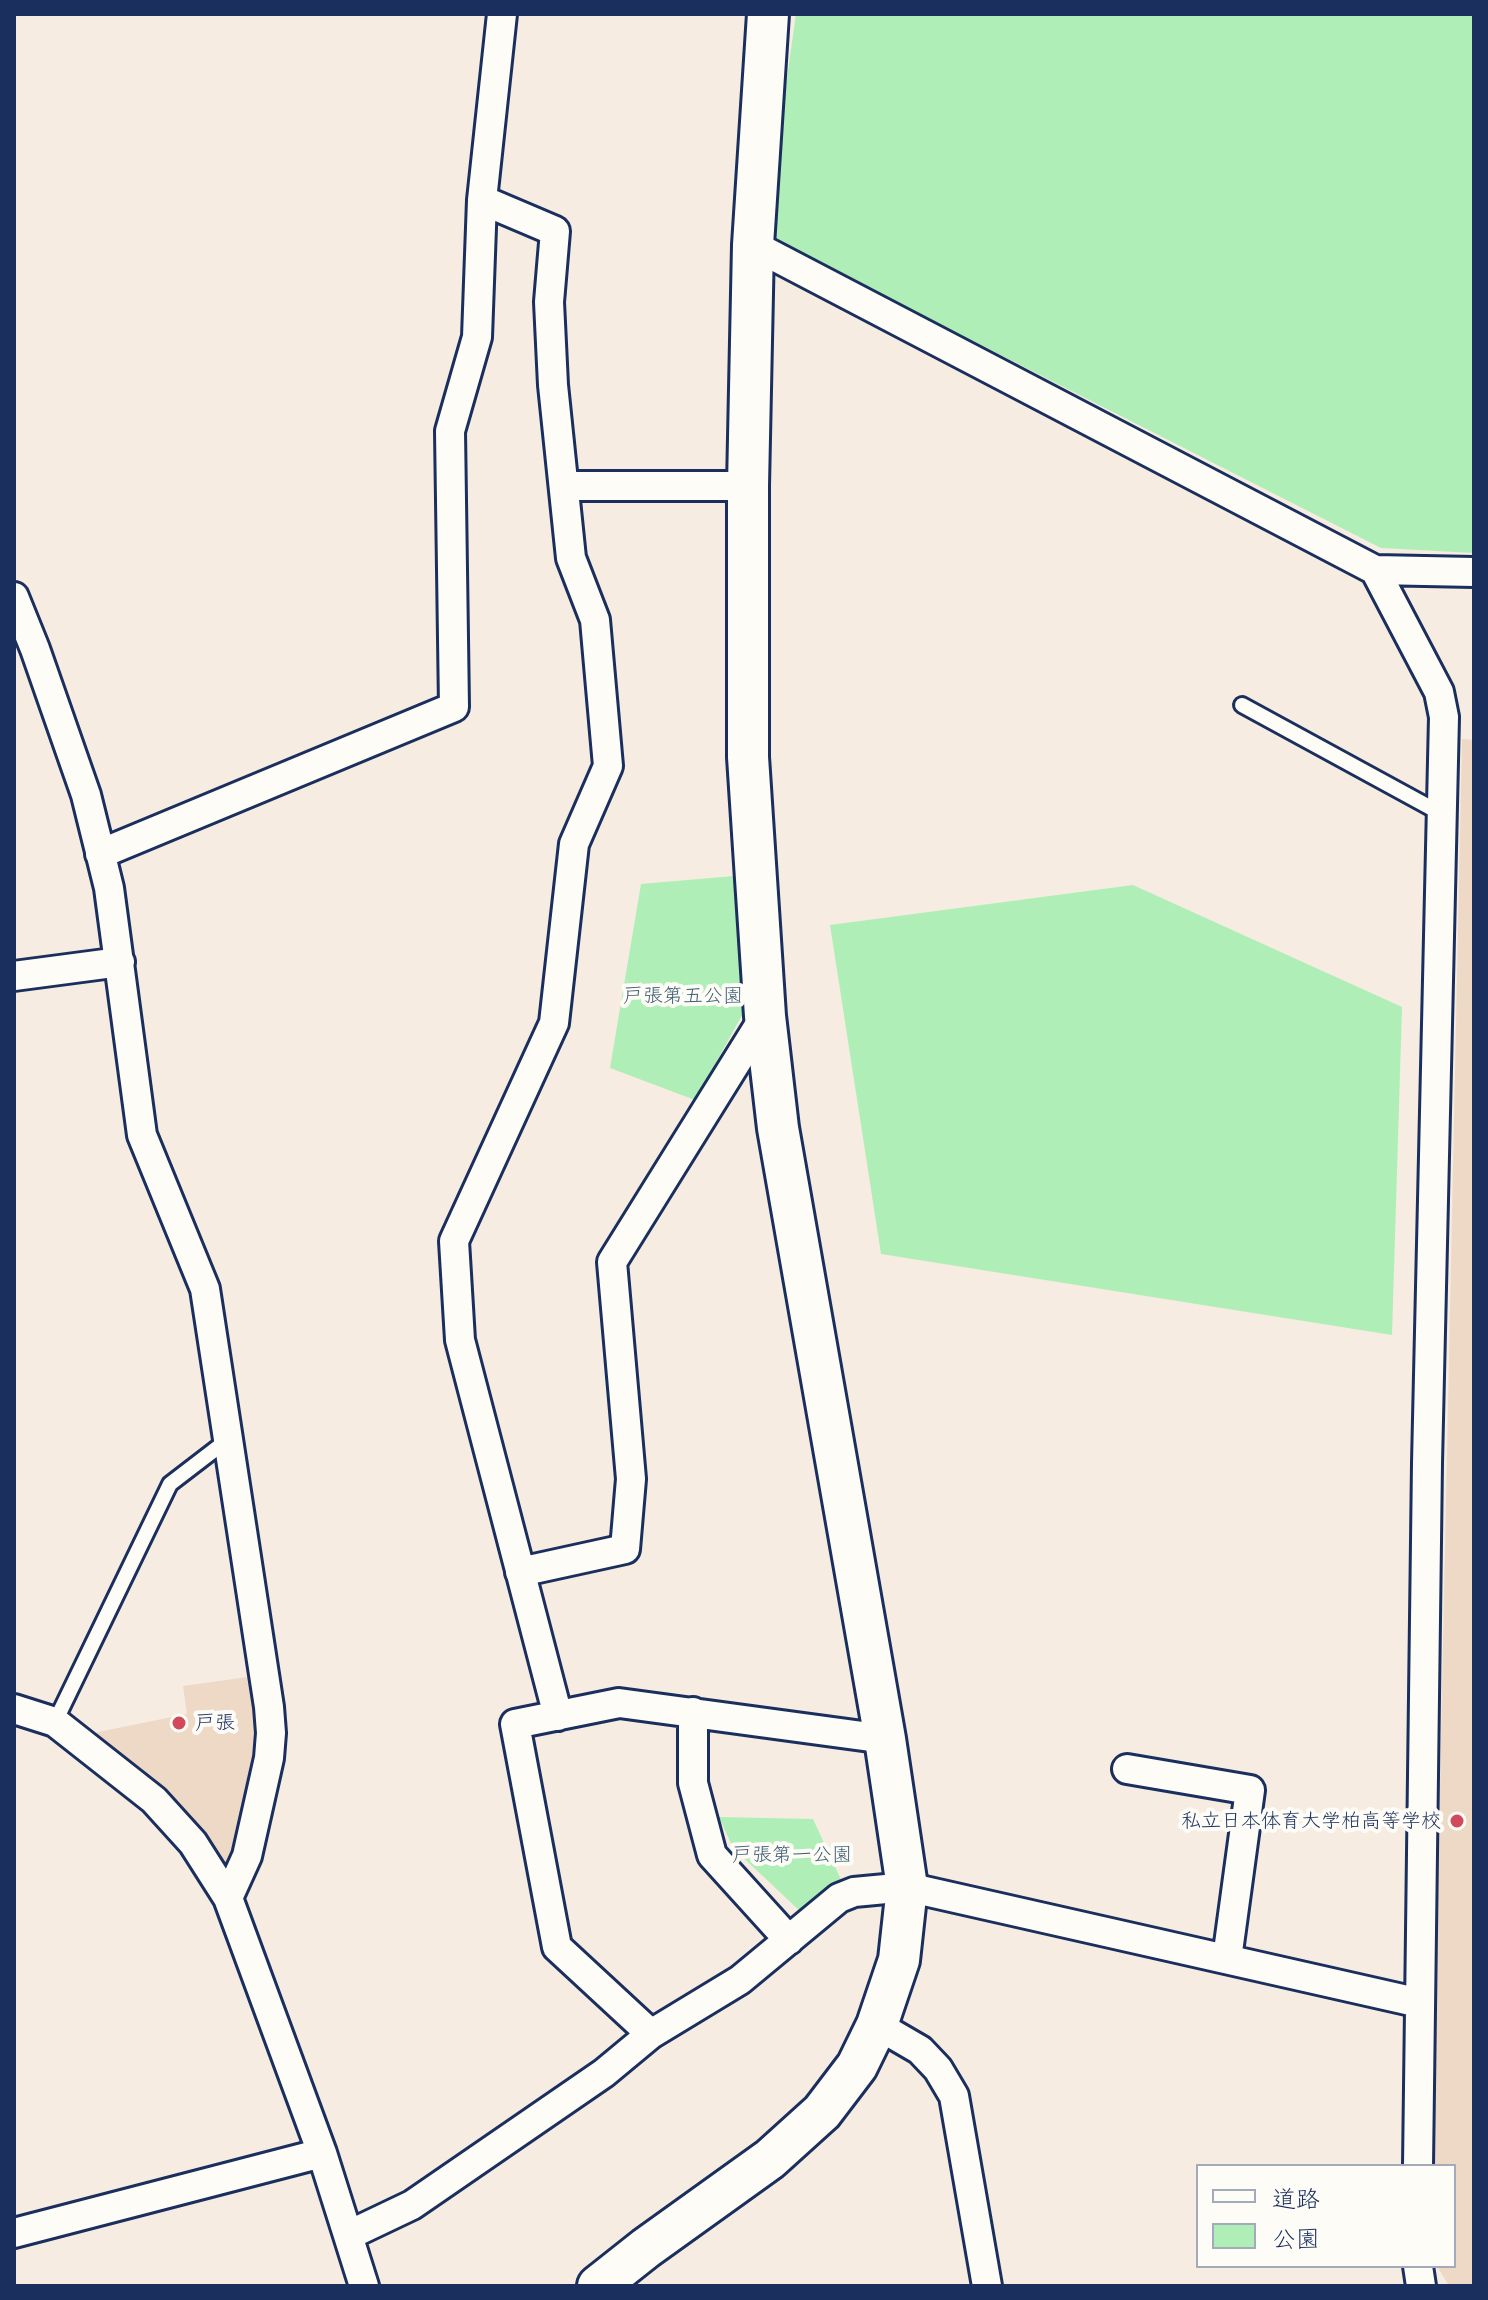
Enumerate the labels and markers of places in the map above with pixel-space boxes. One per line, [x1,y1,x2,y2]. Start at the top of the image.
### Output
place label: 戸張 [195,1711,235,1735]
marker: 戸張 [170,1714,188,1732]
place label: 私立日本体育大学柏高等学校 [1181,1809,1441,1833]
marker: 私立日本体育大学柏高等学校 [1448,1812,1466,1830]

